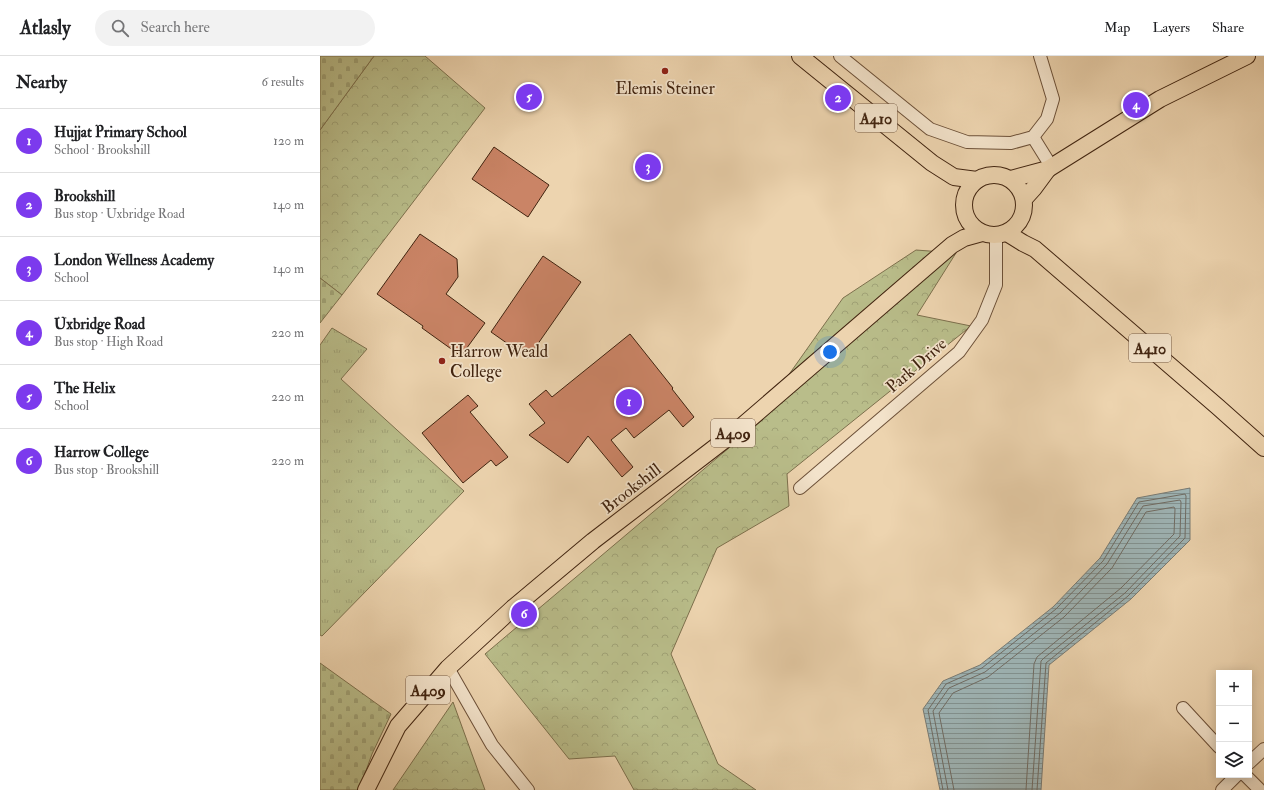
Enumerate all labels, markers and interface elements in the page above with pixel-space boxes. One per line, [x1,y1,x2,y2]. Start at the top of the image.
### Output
search box [95,10,375,46]
text: Atlasly [20,16,71,40]
icon: search [109,17,131,39]
text: Search here [141,18,210,37]
text: Map [1104,19,1130,36]
text: Layers [1152,19,1190,36]
text: Share [1212,19,1244,36]
marker: Elemis Steiner [660,66,670,76]
text: Nearby [16,72,67,93]
text: 6 results [261,74,304,90]
place label: Elemis Steiner [615,78,715,99]
pin: 5 [516,82,542,112]
pin: 2 [825,83,851,113]
pin: 4 [1123,90,1149,120]
road number: A410 [855,104,897,132]
text: Hujjat Primary School [54,123,187,142]
text: 1 [27,133,31,149]
text: 120 m [273,133,304,149]
text: School · Brookshill [54,142,150,158]
pin: 3 [635,152,661,182]
text: Brookshill [54,187,115,206]
text: 2 [26,197,32,213]
text: 140 m [273,197,304,213]
text: Bus stop · Uxbridge Road [54,206,185,222]
text: London Wellness Academy [54,251,214,270]
text: 3 [27,261,32,277]
text: 140 m [273,261,304,277]
text: School [54,270,89,286]
text: Uxbridge Road [54,315,145,334]
text: 4 [25,325,33,341]
text: 220 m [271,325,304,341]
street label: Park Drive [882,333,951,397]
text: Bus stop · High Road [54,334,163,350]
road number: A410 [1129,334,1171,362]
place label: Harrow Weald College [450,341,549,382]
your location [820,342,840,362]
marker: Harrow Weald College [437,356,447,366]
text: The Helix [54,379,115,398]
pin: 1 [616,387,642,417]
text: 5 [26,389,32,405]
text: 220 m [271,389,304,405]
text: School [54,398,89,414]
road number: A409 [711,419,755,447]
text: Harrow College [54,443,149,462]
text: 6 [26,453,32,469]
text: 220 m [271,453,304,469]
street label: Brookshill [597,458,666,518]
text: Bus stop · Brookshill [54,462,159,478]
pin: 6 [511,599,537,629]
map controls [1216,670,1252,778]
button: + [1216,670,1252,706]
road number: A409 [406,676,450,704]
button: − [1216,706,1252,742]
button: layers [1216,742,1252,778]

